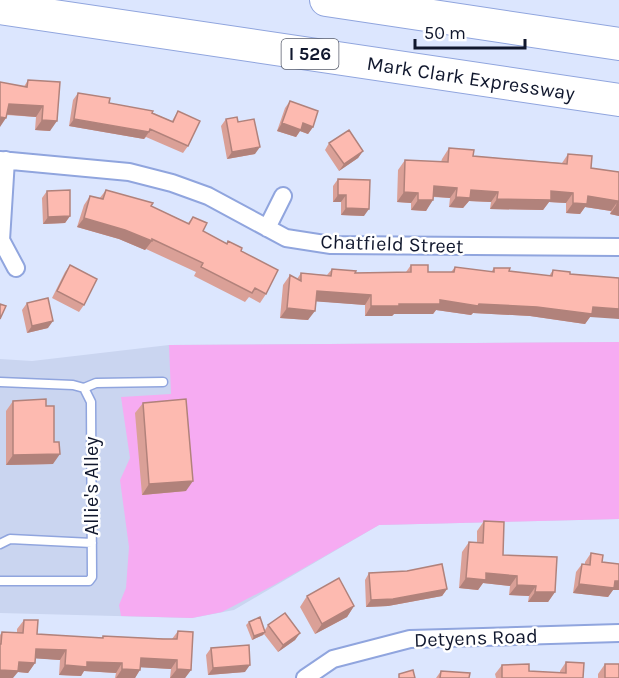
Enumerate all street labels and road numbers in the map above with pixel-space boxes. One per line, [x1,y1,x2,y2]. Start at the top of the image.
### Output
road number: I 526 [282,39,338,69]
street label: Mark Clark Expressway [365,51,576,105]
street label: Chatfield Street [320,230,464,258]
street label: Allie's Alley [80,436,103,536]
street label: Detyens Road [414,624,538,652]

